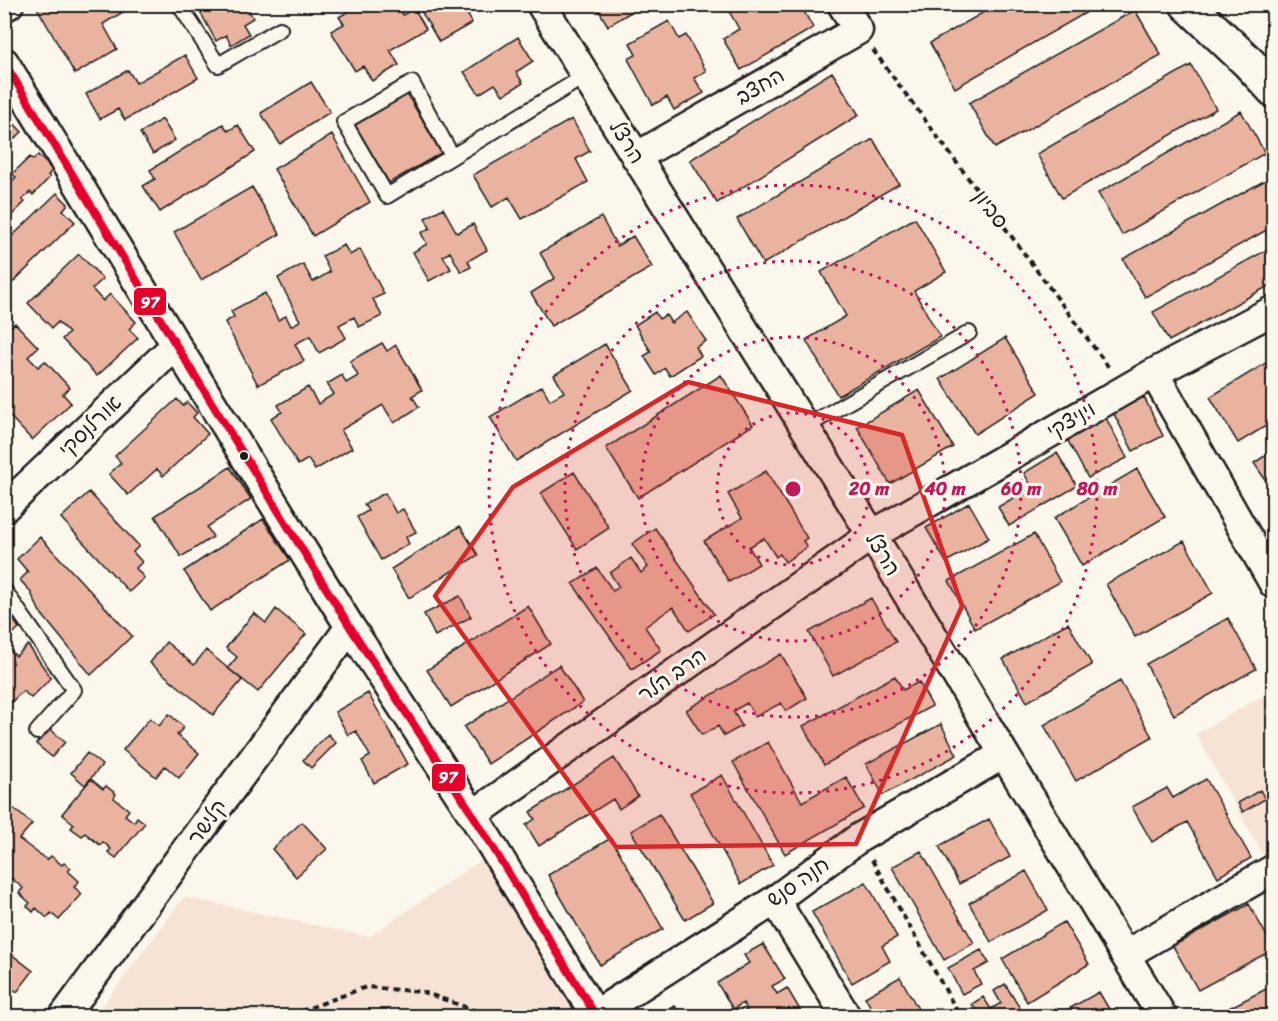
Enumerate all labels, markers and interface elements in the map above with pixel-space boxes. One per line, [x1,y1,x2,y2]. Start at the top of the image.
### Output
street label: החצב [728,57,792,115]
street label: הרצל [599,112,655,172]
street label: סביון [963,181,1019,237]
line badge: 97 [133,287,167,316]
text: 97 [141,288,161,317]
street label: אורלנסקי [49,385,131,467]
street label: ויניצקי [1039,391,1103,449]
unlabelled marker [238,450,250,462]
text: 20 m [848,473,889,505]
text: 40 m [923,473,966,505]
text: 60 m [1000,473,1041,505]
text: 80 m [1076,473,1118,505]
centre of rings [783,479,803,499]
street label: הרצל [855,524,911,584]
street label: הרב הלר [629,637,715,713]
line badge: 97 [431,763,466,792]
text: 97 [439,763,459,792]
street label: קלישר [177,791,237,853]
street label: חנה סנש [758,846,838,918]

